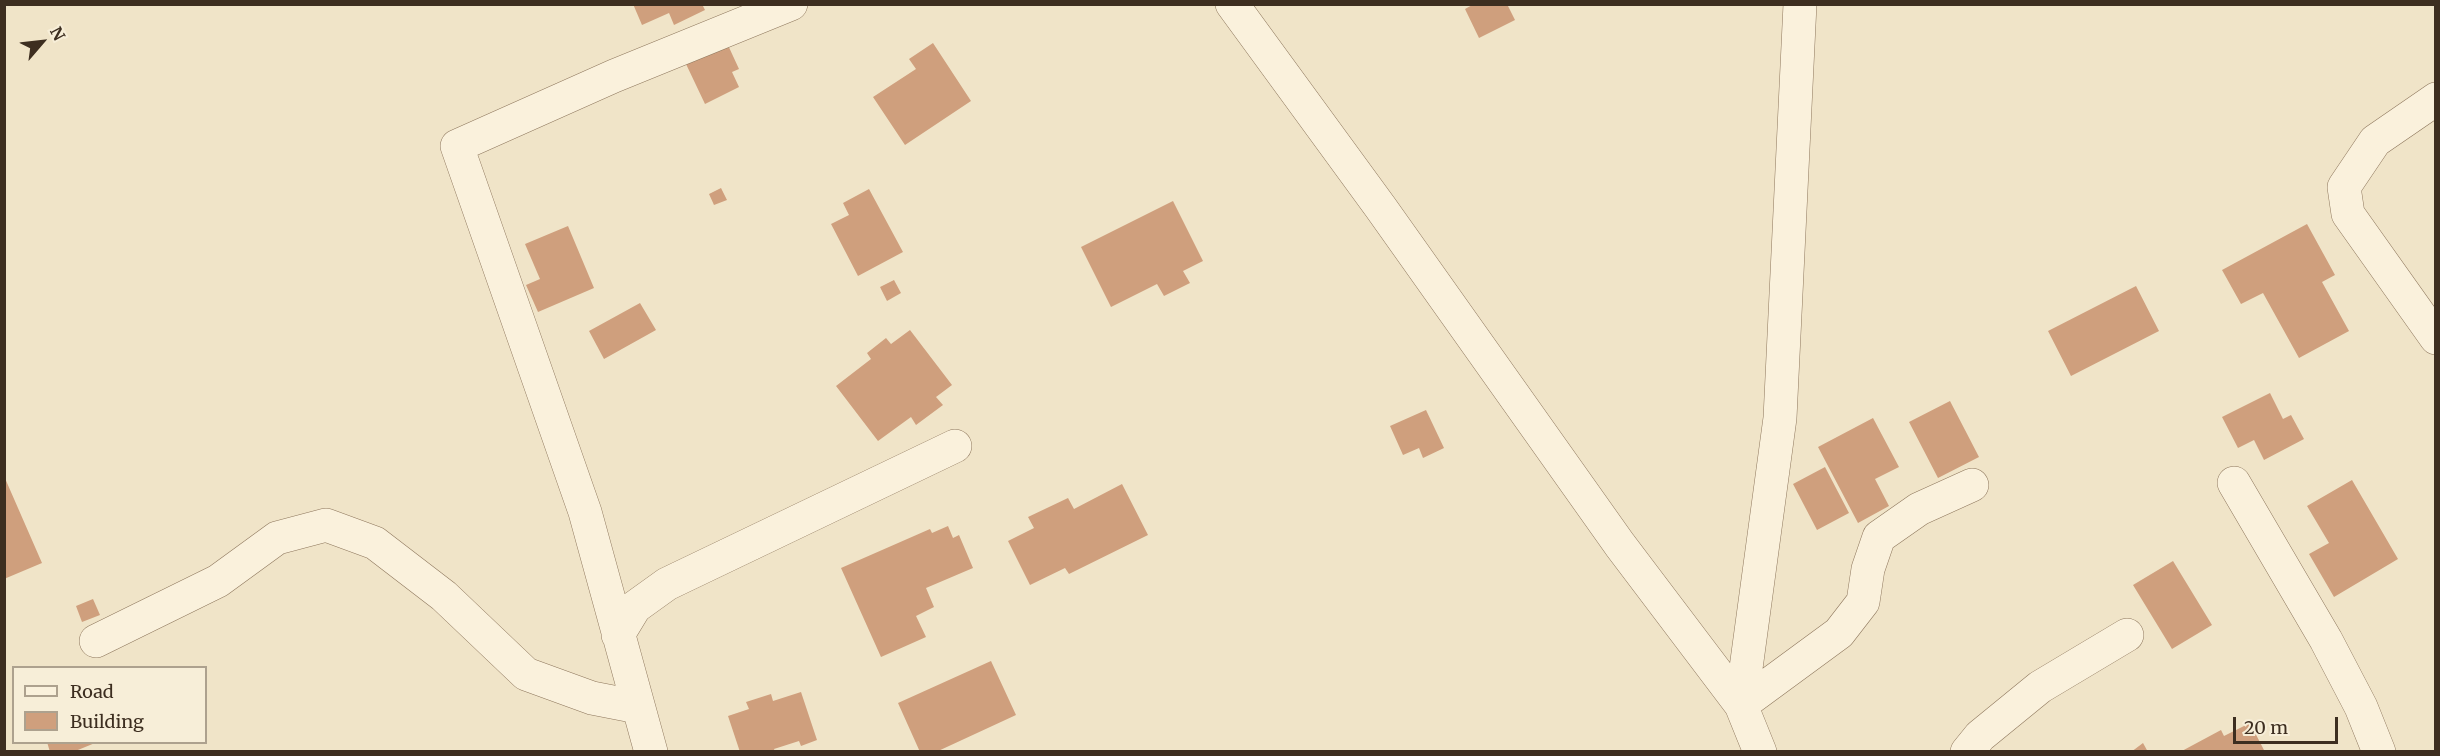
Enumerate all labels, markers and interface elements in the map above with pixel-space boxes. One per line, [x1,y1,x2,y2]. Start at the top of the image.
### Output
north arrow [12,12,72,72]
text: N [46,23,70,44]
legend [12,666,207,744]
text: Road [70,680,114,703]
scale bar [2236,705,2341,743]
text: Building [70,710,144,733]
text: 20 m [2244,716,2288,739]

